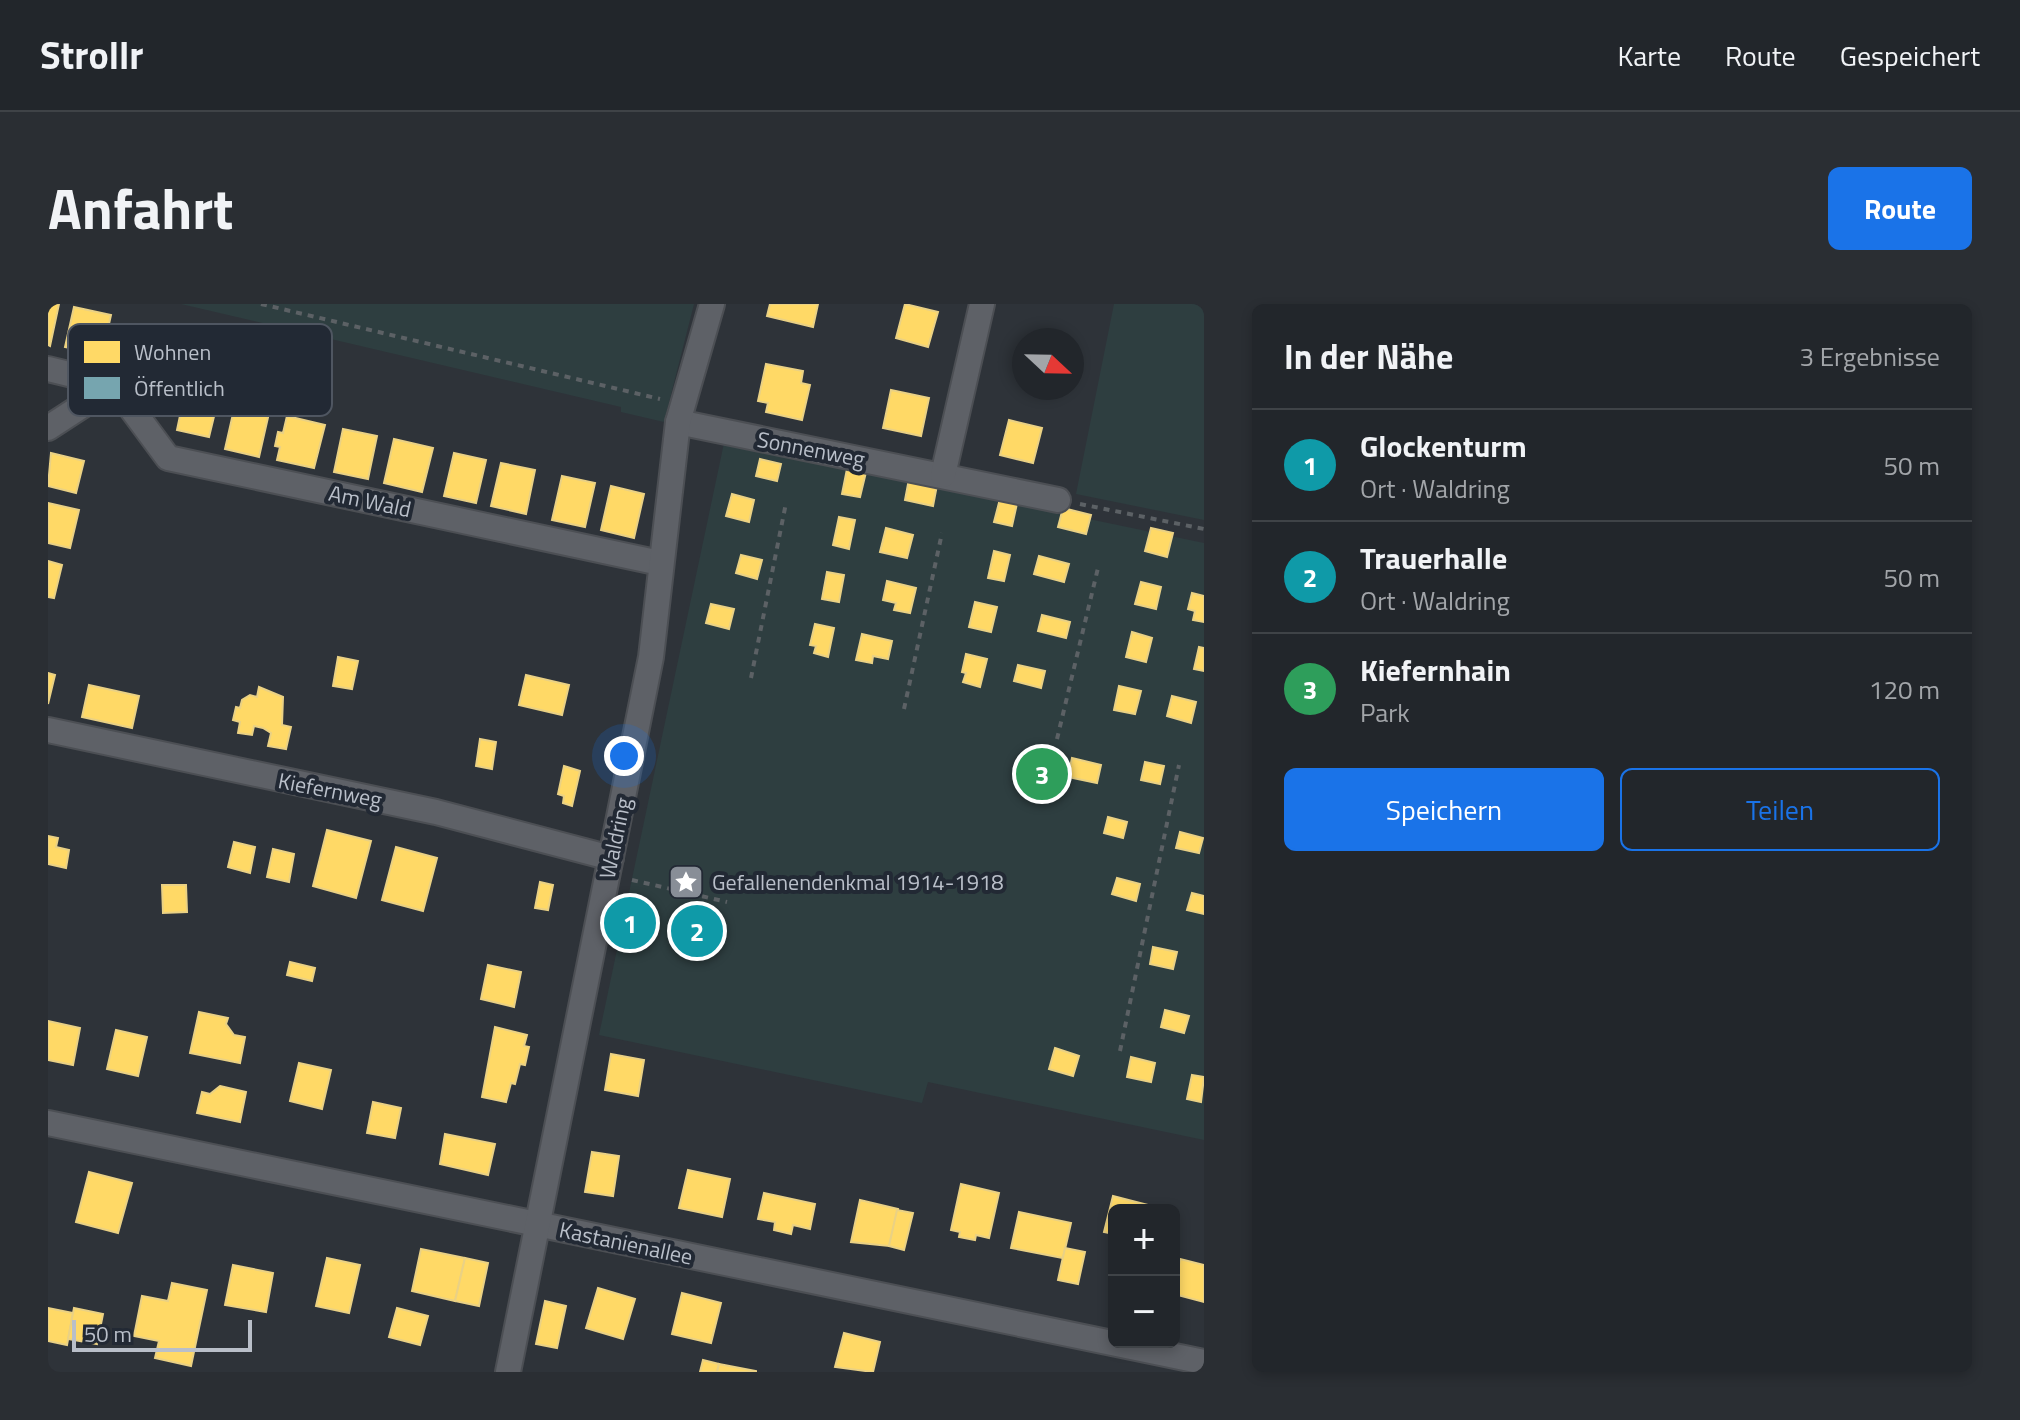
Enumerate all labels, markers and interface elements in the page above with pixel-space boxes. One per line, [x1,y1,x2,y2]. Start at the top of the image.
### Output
text: Strollr [40,26,143,84]
text: Karte [1617,34,1681,77]
text: Route [1725,34,1796,77]
text: Gespeichert [1840,34,1980,77]
text: Anfahrt [48,166,233,251]
button: Route [1828,167,1972,250]
legend [68,324,332,416]
north arrow [1012,328,1084,400]
text: In der Nähe [1284,330,1453,382]
text: Wohnen [134,335,211,369]
text: 3 Ergebnisse [1799,337,1940,376]
text: Öffentlich [134,371,225,405]
street label: Sonnenweg [754,422,868,476]
text: Glockenturm [1360,423,1527,469]
text: 1 [1303,446,1317,485]
text: 50 m [1883,446,1940,485]
text: Ort · Waldring [1360,469,1510,508]
street label: Am Wald [326,476,414,526]
text: Trauerhalle [1360,535,1507,581]
text: 2 [1303,558,1317,597]
text: 50 m [1883,558,1940,597]
text: Ort · Waldring [1360,581,1510,620]
text: Kiefernhain [1360,647,1511,693]
text: 3 [1303,670,1317,709]
text: 120 m [1869,670,1940,709]
text: Park [1360,693,1410,732]
your location [604,736,644,776]
pin: 3 [1016,744,1068,804]
street label: Kiefernweg [275,763,385,817]
button: Speichern [1284,768,1604,851]
button: Teilen [1620,768,1940,851]
street label: Waldring [590,794,640,882]
place icon: Gefallenendenkmal 1914-1918 [667,863,705,901]
place label: Gefallenendenkmal 1914-1918 [712,865,1004,899]
pin: 1 [604,893,656,953]
pin: 2 [671,901,723,961]
map controls [1108,1204,1180,1348]
button: + [1108,1204,1180,1276]
street label: Kastanienallee [556,1212,696,1274]
button: − [1108,1276,1180,1348]
scale bar [72,1316,252,1352]
text: 50 m [84,1317,132,1351]

